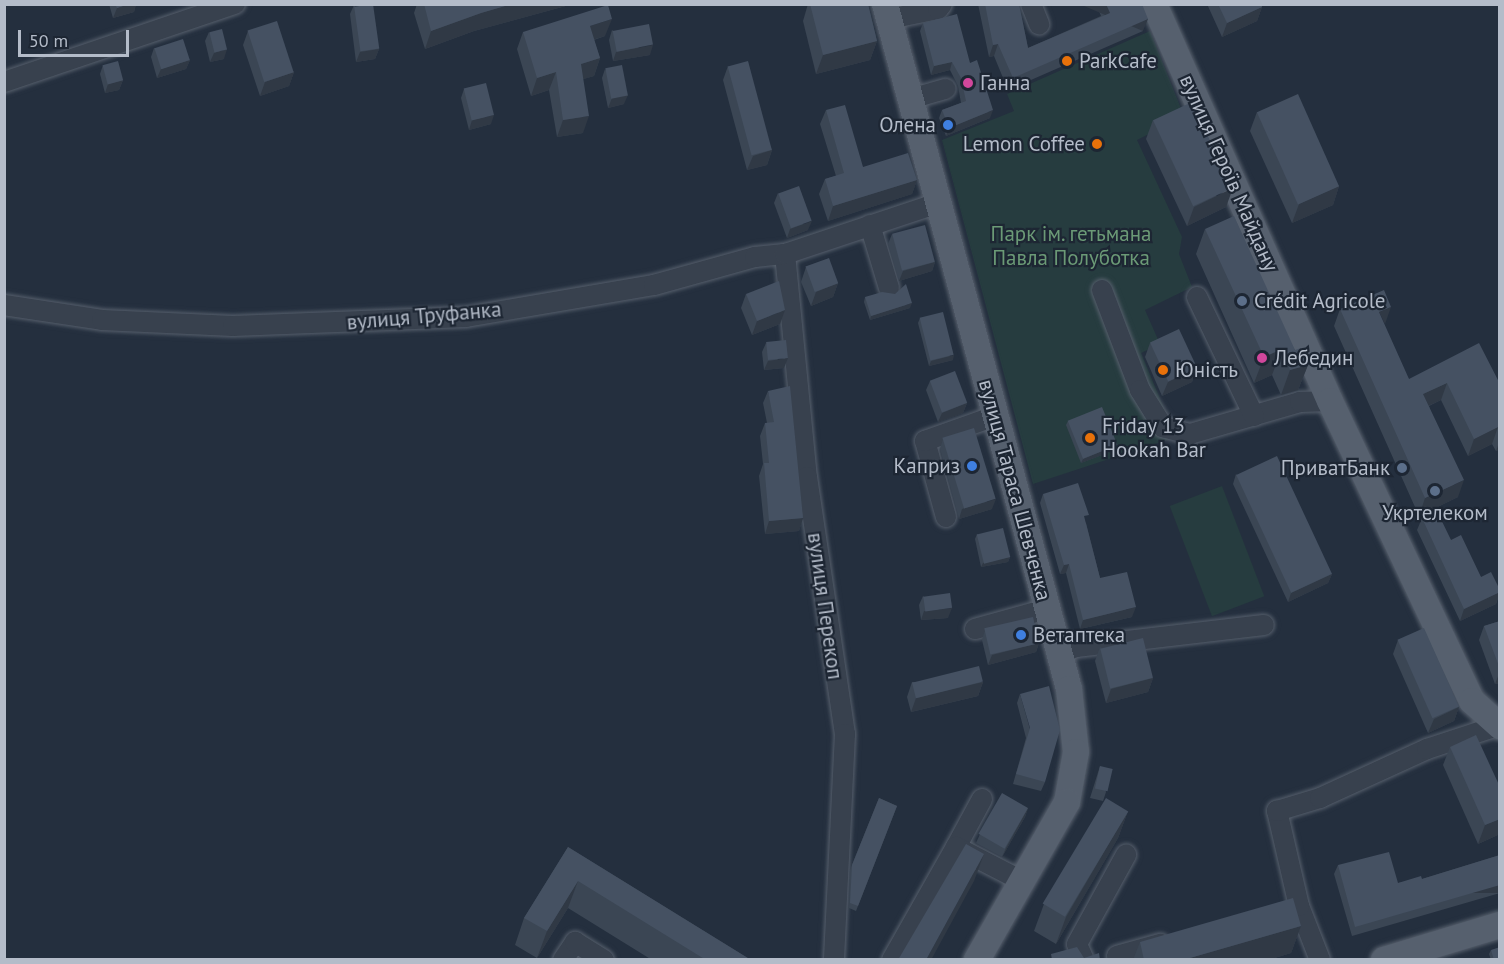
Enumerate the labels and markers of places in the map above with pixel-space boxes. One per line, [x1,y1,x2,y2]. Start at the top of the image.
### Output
place label: ParkCafe [1079,48,1157,74]
marker: ParkCafe [1060,54,1074,68]
place label: Ганна [980,70,1030,96]
marker: Ганна [961,76,975,90]
place label: Олена [879,112,936,138]
marker: Олена [941,118,955,132]
place label: Lemon Coffee [963,131,1085,157]
marker: Lemon Coffee [1090,137,1104,151]
place label: Crédit Agricole [1254,288,1386,314]
marker: Crédit Agricole [1235,294,1249,308]
place label: Лебедин [1274,345,1353,371]
marker: Лебедин [1255,351,1269,365]
place label: Юність [1175,357,1238,383]
marker: Юність [1156,363,1170,377]
place label: Friday 13 Hookah Bar [1102,413,1206,463]
marker: Friday 13 Hookah Bar [1083,431,1097,445]
place label: Каприз [893,453,960,479]
place label: ПриватБанк [1281,455,1390,481]
marker: Каприз [965,459,979,473]
marker: ПриватБанк [1395,461,1409,475]
marker: Укртелеком [1428,484,1442,498]
place label: Укртелеком [1382,500,1488,526]
place label: Ветаптека [1033,622,1125,648]
marker: Ветаптека [1014,628,1028,642]

